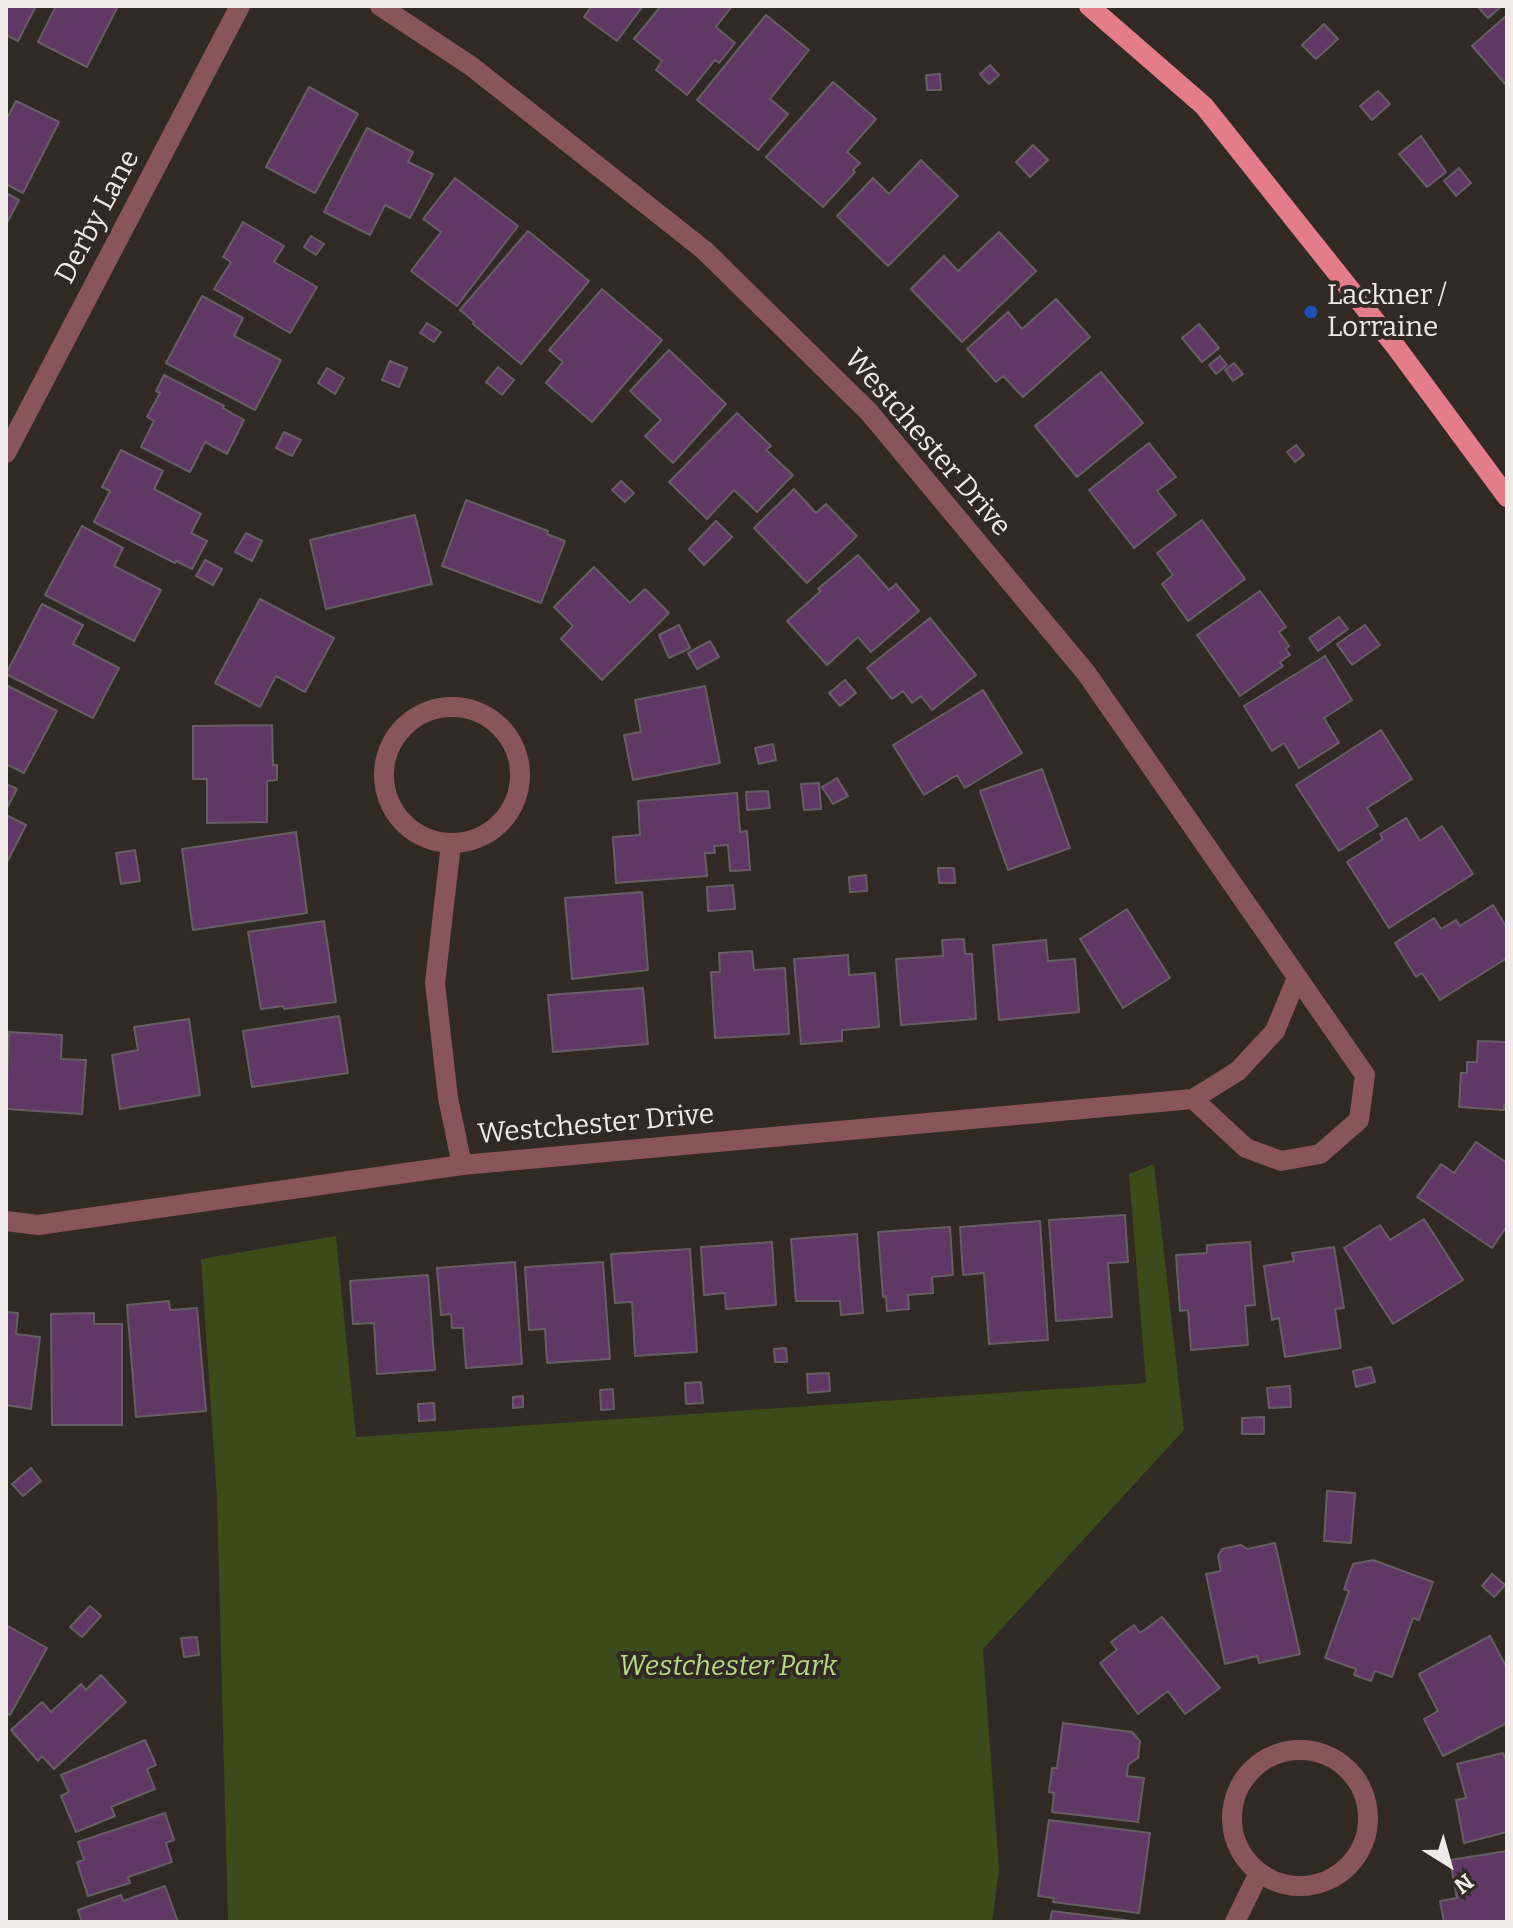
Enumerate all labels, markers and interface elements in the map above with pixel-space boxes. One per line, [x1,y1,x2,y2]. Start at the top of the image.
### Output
street label: Derby Lane [49,144,147,290]
place label: Lackner / Lorraine [1327,279,1447,345]
marker: Lackner / Lorraine [1302,303,1320,321]
street label: Westchester Drive [837,343,1017,543]
street label: Westchester Drive [476,1098,716,1152]
park label: Westchester Park [619,1650,837,1684]
north arrow [1409,1824,1489,1904]
text: N [1449,1868,1479,1899]

